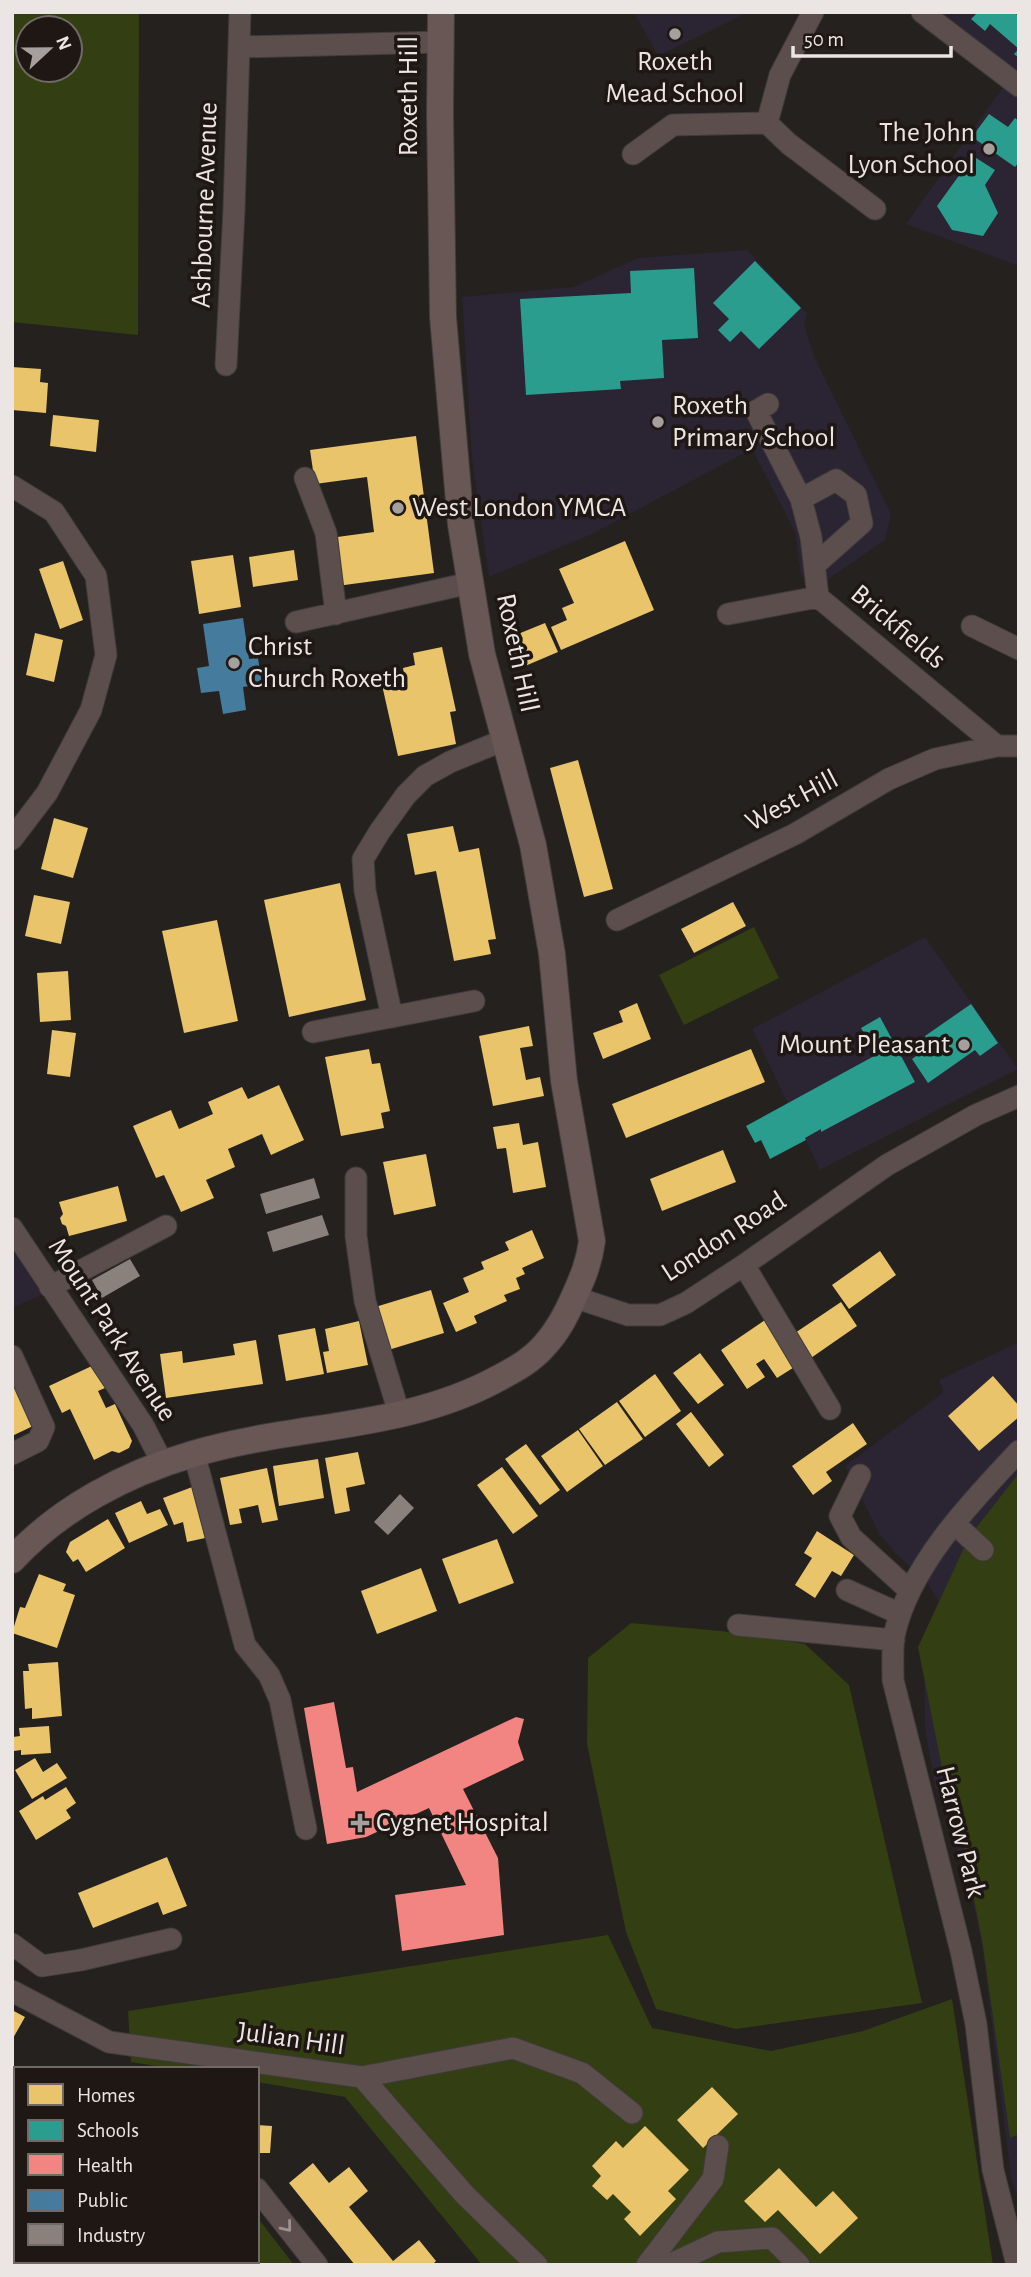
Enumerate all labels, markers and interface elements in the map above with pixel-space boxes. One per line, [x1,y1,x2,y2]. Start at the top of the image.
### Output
north arrow [14,14,84,84]
scale bar [793,14,950,58]
marker: Roxeth Mead School [667,26,683,42]
text: 50 m [804,29,844,50]
text: N [52,34,75,53]
street label: Roxeth Hill [395,36,423,156]
place label: Roxeth Mead School [606,48,744,108]
street label: Ashbourne Avenue [187,102,223,308]
place label: The John Lyon School [848,119,975,179]
marker: The John Lyon School [981,141,997,157]
place label: Roxeth Primary School [672,392,835,452]
marker: Roxeth Primary School [650,414,666,430]
place label: West London YMCA [412,494,626,522]
marker: West London YMCA [390,500,406,516]
street label: Brickfields [845,580,951,674]
street label: Roxeth Hill [491,591,543,715]
place label: Christ Church Roxeth [248,633,406,693]
marker: Christ Church Roxeth [226,655,242,671]
street label: West Hill [741,765,843,837]
place label: Mount Pleasant [779,1031,950,1059]
marker: Mount Pleasant [956,1037,972,1053]
street label: London Road [657,1187,791,1287]
street label: Mount Park Avenue [43,1234,181,1426]
street label: Harrow Park [930,1763,990,1901]
place label: Cygnet Hospital [376,1809,549,1837]
marker: Cygnet Hospital [350,1813,370,1833]
street label: Julian Hill [236,2018,346,2060]
legend [14,2067,259,2263]
text: Homes [77,2085,135,2106]
text: Schools [77,2120,139,2141]
text: Health [77,2155,133,2176]
text: Public [77,2190,127,2211]
one-way arrow [279,2219,292,2231]
text: Industry [77,2225,145,2246]

